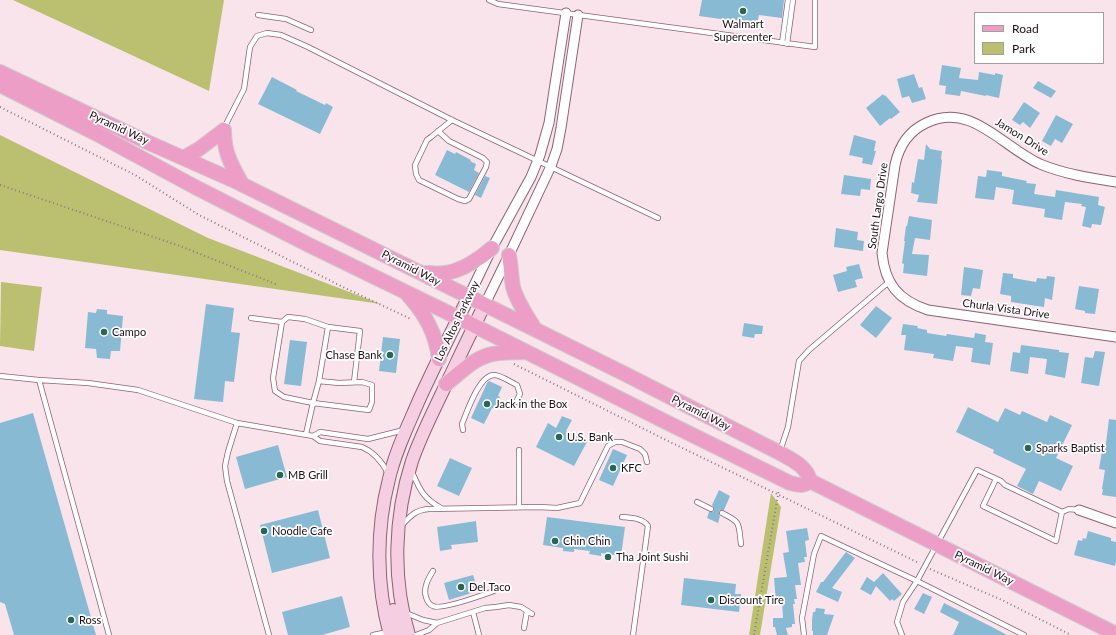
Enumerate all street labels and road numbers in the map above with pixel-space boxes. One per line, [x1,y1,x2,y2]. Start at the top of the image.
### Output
street label: Pyramid Way [87,108,151,148]
street label: Jamon Drive [993,115,1051,159]
street label: South Largo Drive [865,162,891,250]
street label: Pyramid Way [379,248,443,288]
street label: Los Altos Parkway [432,279,482,363]
street label: Churla Vista Drive [962,296,1050,322]
street label: Pyramid Way [669,393,733,433]
street label: Pyramid Way [952,548,1016,588]

